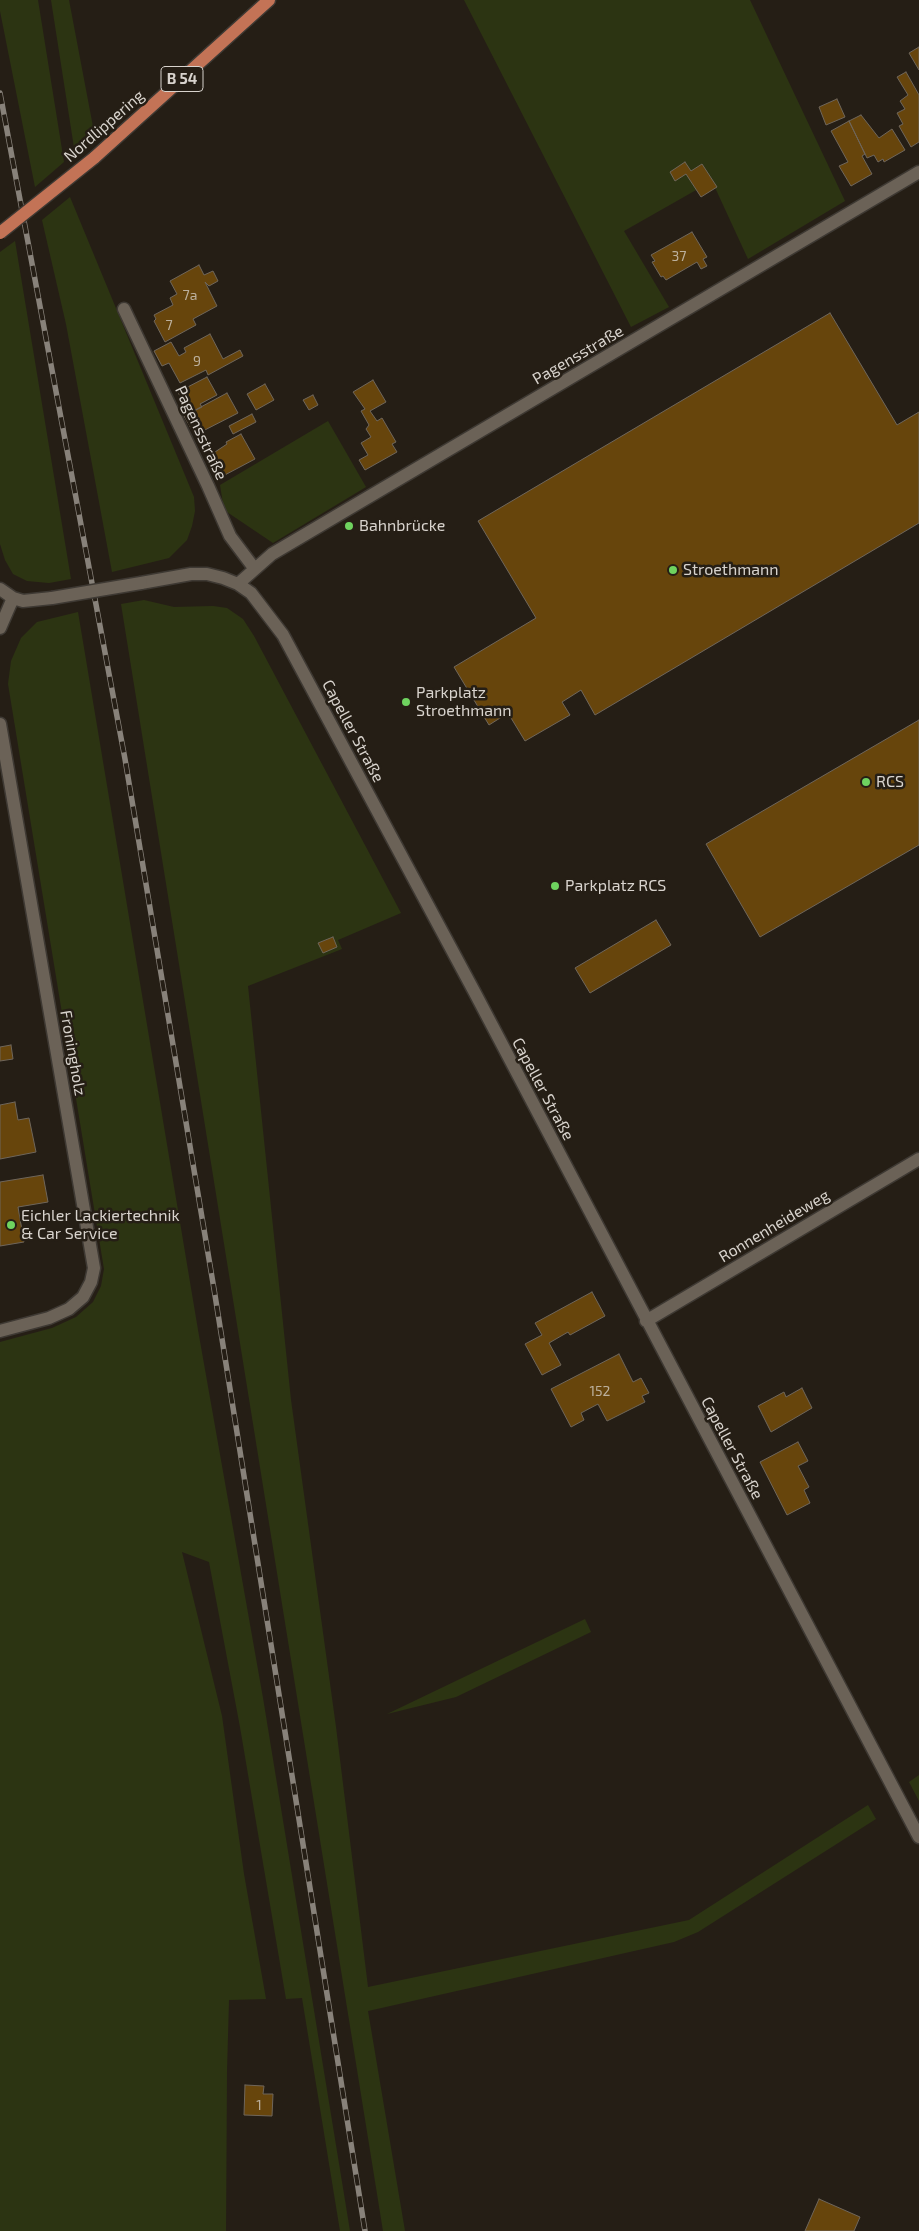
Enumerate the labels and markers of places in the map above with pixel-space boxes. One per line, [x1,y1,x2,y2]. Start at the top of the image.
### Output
place label: Bahnbrücke [359,516,445,536]
marker: Bahnbrücke [343,520,355,532]
place label: Stroethmann [683,560,779,580]
marker: Stroethmann [667,564,679,576]
place label: Parkplatz Stroethmann [416,683,512,721]
marker: Parkplatz Stroethmann [400,696,412,708]
place label: RCS [876,772,904,792]
marker: RCS [860,776,872,788]
place label: Parkplatz RCS [565,876,666,896]
marker: Parkplatz RCS [549,880,561,892]
place label: Eichler Lackiertechnik & Car Service [21,1206,180,1244]
marker: Eichler Lackiertechnik & Car Service [5,1219,17,1231]

